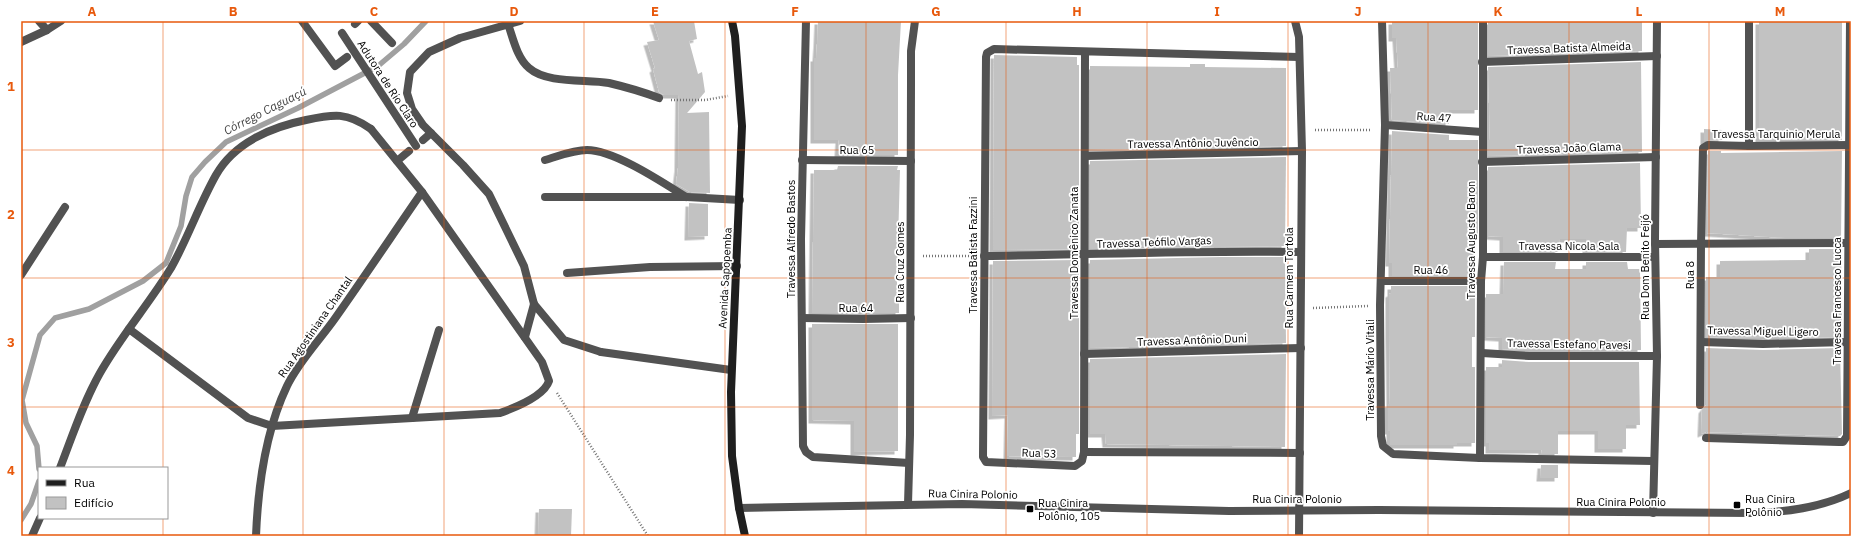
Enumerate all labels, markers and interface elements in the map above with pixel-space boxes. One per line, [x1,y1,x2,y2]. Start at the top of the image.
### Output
text: A [88,3,97,20]
text: B [229,3,238,20]
text: C [370,3,379,20]
text: D [509,3,519,20]
text: E [651,3,659,20]
text: F [791,3,799,20]
text: G [931,3,941,20]
text: H [1072,3,1082,20]
text: I [1214,3,1220,20]
text: J [1354,3,1362,20]
text: K [1493,3,1503,20]
text: L [1636,3,1643,20]
text: M [1775,3,1785,20]
street label: Adutora de Rio Claro [354,38,422,130]
street label: Travessa Batista Almeida [1507,39,1631,57]
text: 1 [7,78,15,95]
water label: Córrego Caguaçú [221,83,309,138]
street label: Rua 47 [1416,109,1452,125]
street label: Travessa Tarquinio Merula [1712,127,1840,141]
street label: Travessa Antônio Juvêncio [1127,135,1259,151]
street label: Travessa João Glama [1517,139,1622,157]
street label: Rua 65 [840,143,874,157]
street label: Travessa Alfredo Bastos [784,180,798,298]
street label: Travessa Augusto Baron [1464,181,1478,299]
street label: Travessa Domênico Zanata [1067,187,1081,319]
street label: Travessa Batista Fazzini [966,197,980,313]
text: 2 [7,206,15,223]
street label: Rua Dom Benito Feijó [1638,214,1652,320]
street label: Rua Cruz Gomes [893,221,907,303]
street label: Avenida Sapopemba [715,227,735,329]
street label: Rua Carmem Tortola [1282,227,1296,329]
street label: Travessa Teófilo Vargas [1096,233,1212,251]
street label: Travessa Francesco Lucca [1830,237,1844,365]
street label: Travessa Nicola Sala [1519,239,1620,253]
street label: Rua 8 [1683,261,1697,289]
street label: Rua 46 [1414,263,1448,277]
street label: Rua Agostiniana Chantal [275,274,355,380]
street label: Rua 64 [839,301,874,315]
street label: Travessa Mário Vitali [1363,319,1377,421]
street label: Travessa Miguel Ligero [1707,323,1819,339]
street label: Travessa Antônio Duni [1137,331,1247,349]
text: 3 [7,334,15,351]
street label: Travessa Estefano Pavesi [1507,336,1631,352]
street label: Rua 53 [1021,445,1057,461]
text: 4 [7,462,15,479]
legend [38,467,168,519]
text: Rua [74,475,95,490]
street label: Rua Cinira Polonio [928,486,1018,502]
street label: Rua Cinira Polonio [1252,492,1342,506]
place label: Rua Cinira Polônio [1745,492,1795,519]
text: Edifício [74,495,114,510]
street label: Rua Cinira Polonio [1576,495,1666,509]
place label: Rua Cinira Polônio, 105 [1038,496,1100,523]
marker: Rua Cinira Polônio [1732,500,1742,510]
marker: Rua Cinira Polônio, 105 [1025,504,1035,514]

